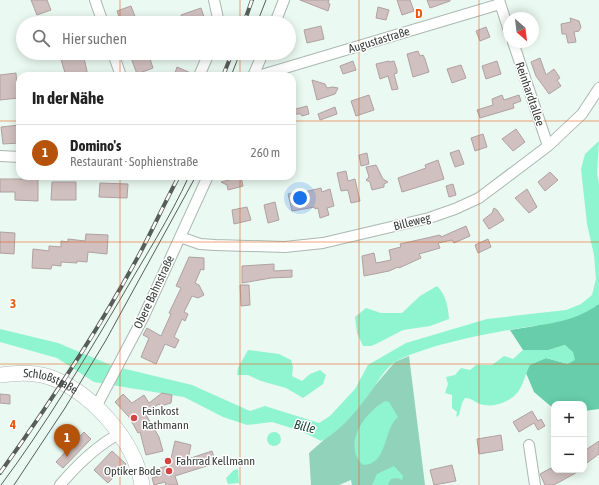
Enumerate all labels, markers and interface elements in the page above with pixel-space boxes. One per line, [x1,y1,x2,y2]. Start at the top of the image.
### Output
text: D [415,6,423,21]
north arrow [503,12,539,48]
search box [16,16,296,60]
street label: Augustastraße [347,24,411,56]
icon: search [30,27,52,49]
text: Hier suchen [62,30,127,47]
street label: Reinhardtallee [513,60,547,128]
text: In der Nähe [32,88,104,108]
text: Domino's [70,137,121,154]
text: 1 [42,145,48,160]
text: 260 m [251,145,280,160]
text: Restaurant · Sophienstraße [70,154,198,169]
your location [290,188,310,208]
street label: Billeweg [392,210,433,233]
street label: Obere Bahnstraße [131,253,177,331]
text: 3 [10,296,16,311]
street label: Schloßstraße [23,366,80,397]
map controls [551,401,587,473]
button: + [551,401,587,437]
place label: Feinkost Rathmann [142,404,189,432]
marker: Feinkost Rathmann [129,413,139,423]
text: 4 [9,417,16,432]
water label: Bille [293,417,317,436]
pin: 1 [54,424,80,457]
button: − [551,437,587,473]
place label: Fahrrad Kellmann [176,454,255,468]
marker: Fahrrad Kellmann [163,456,173,466]
place label: Optiker Bode [104,464,161,478]
marker: Optiker Bode [164,466,174,476]

